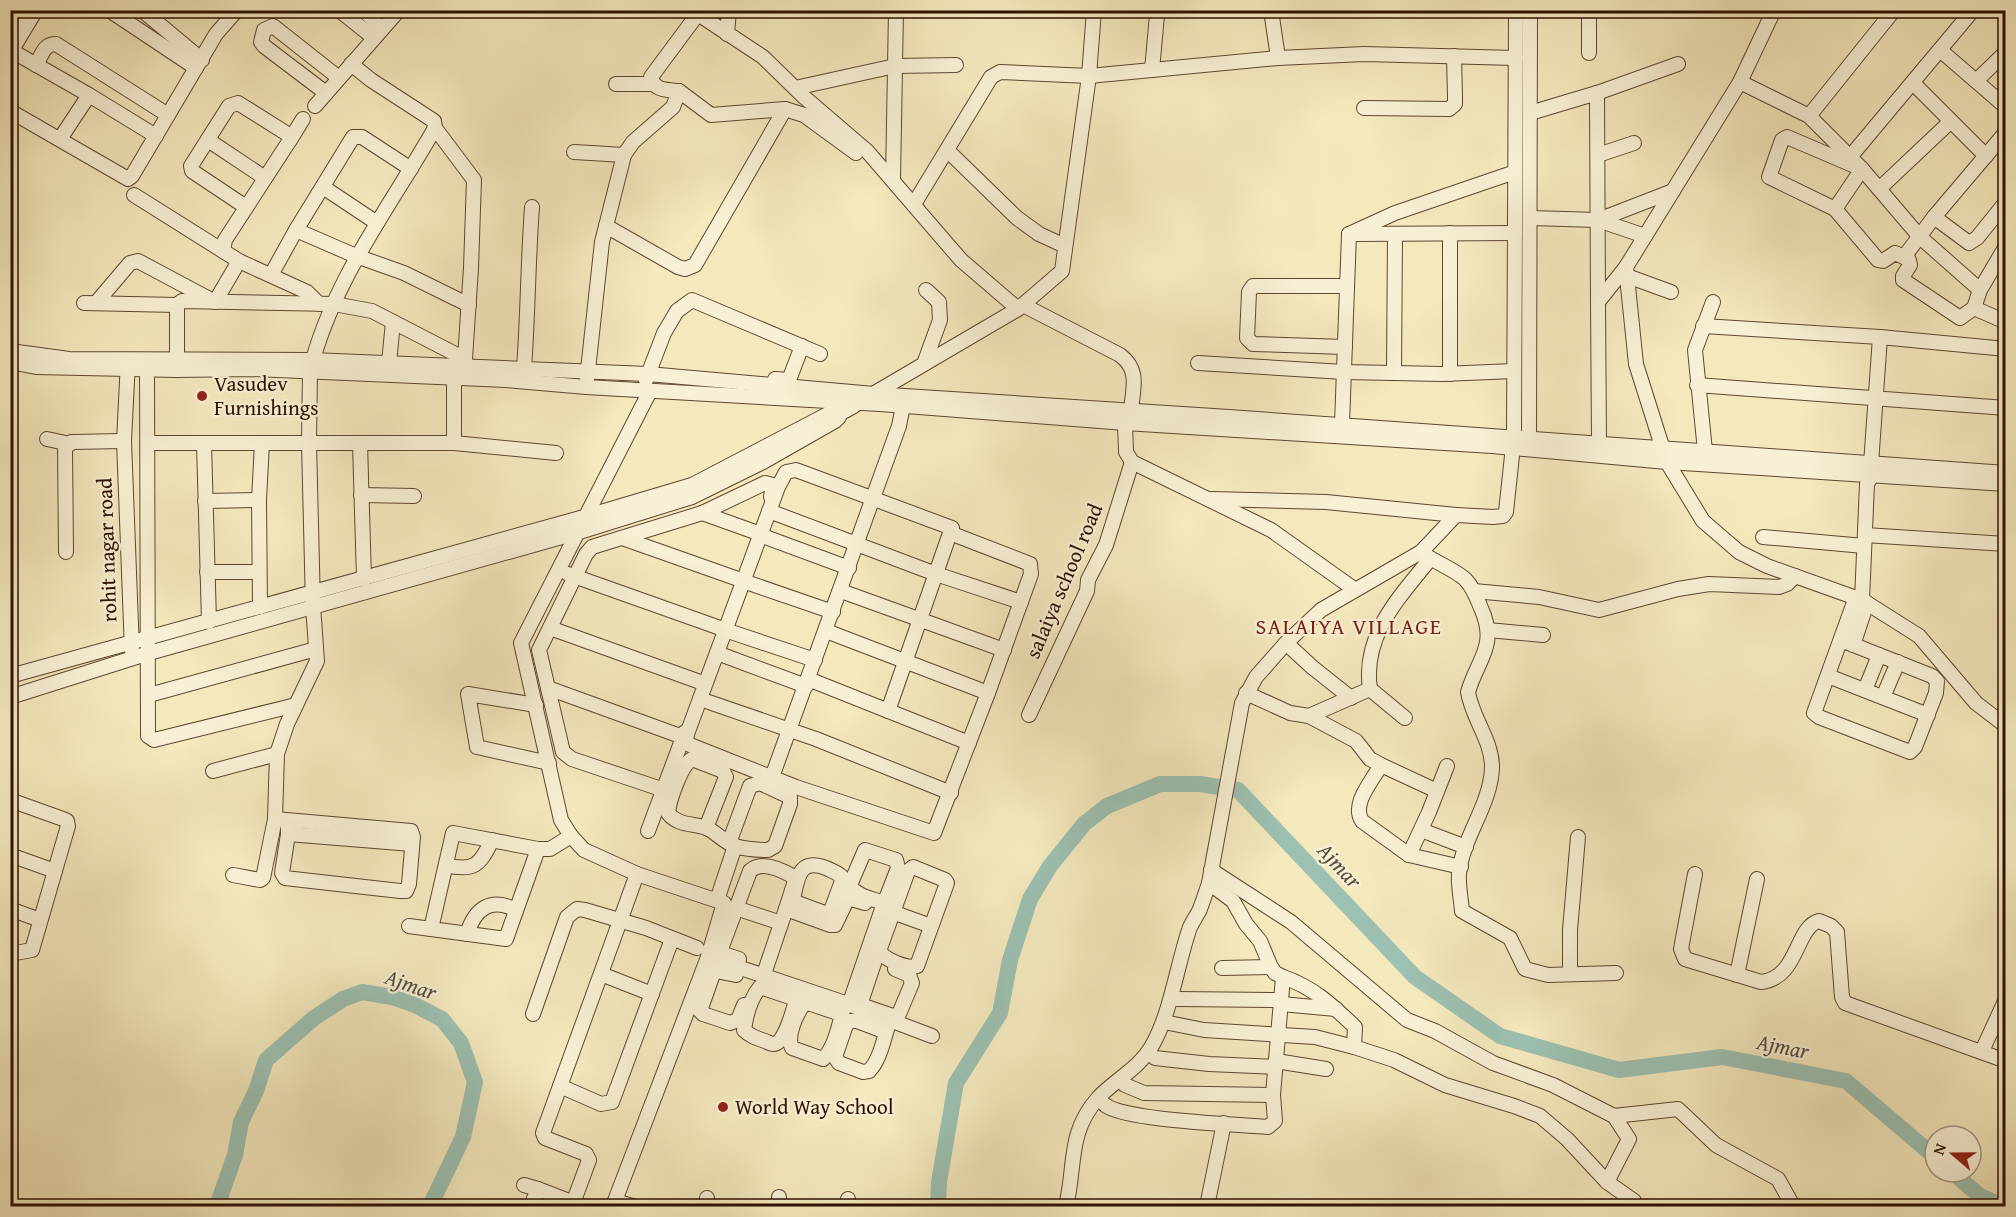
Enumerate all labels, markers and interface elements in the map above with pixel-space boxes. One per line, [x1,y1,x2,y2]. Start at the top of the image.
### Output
place label: Vasudev Furnishings [214,368,319,423]
marker: Vasudev Furnishings [195,389,209,403]
street label: rohit nagar road [88,477,125,623]
street label: salaiya school road [1017,498,1111,663]
district label: SALAIYA VILLAGE [1256,610,1442,642]
water label: Ajmar [1310,834,1370,896]
water label: Ajmar [380,960,442,1008]
water label: Ajmar [1753,1025,1813,1067]
place label: World Way School [735,1091,894,1122]
marker: World Way School [716,1100,730,1114]
north arrow [1923,1124,1983,1184]
text: N [1926,1139,1952,1158]

